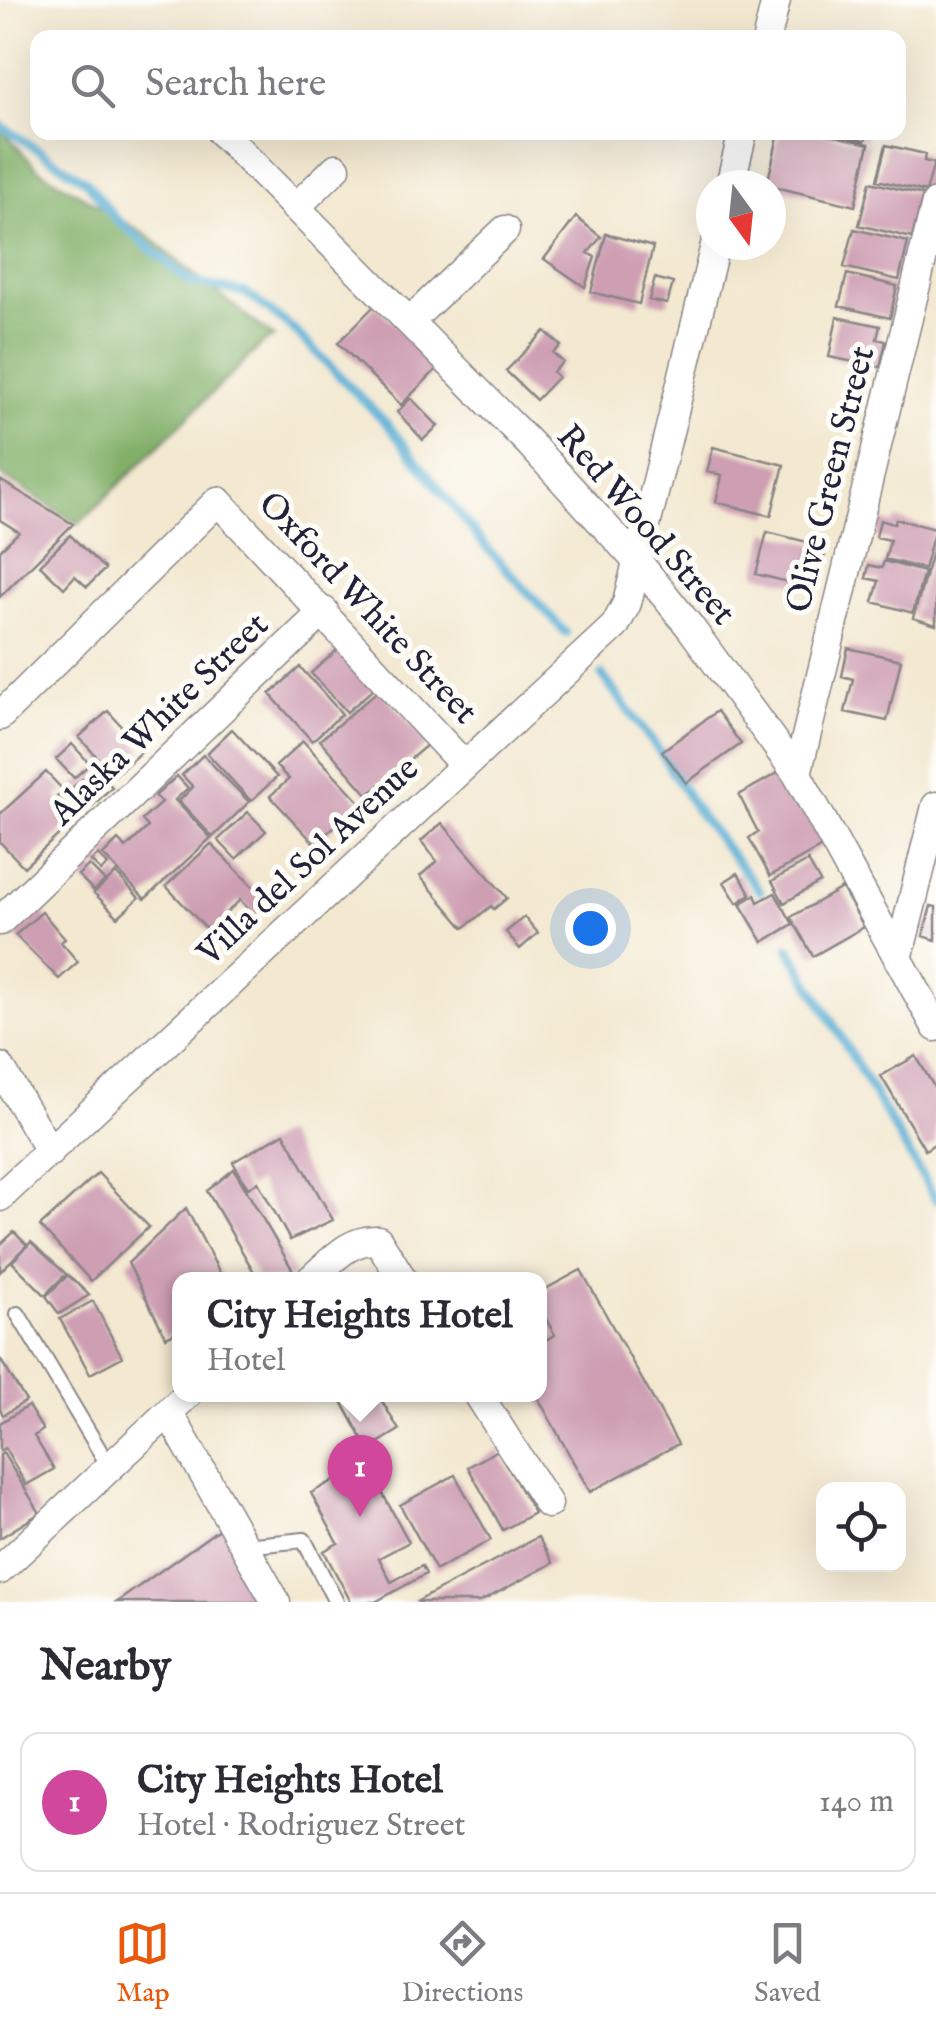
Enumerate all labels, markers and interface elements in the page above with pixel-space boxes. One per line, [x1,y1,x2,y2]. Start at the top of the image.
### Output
search box [30,30,906,140]
icon: search [65,58,120,113]
text: Search here [145,61,326,109]
north arrow [696,170,786,260]
street label: Olive Green Street [777,342,886,617]
street label: Red Wood Street [546,416,745,635]
street label: Oxford White Street [248,483,487,734]
street label: Alaska White Street [40,604,279,837]
street label: Villa del Sol Avenue [188,748,429,977]
your location [565,903,616,954]
popup [172,1272,547,1402]
text: City Heights Hotel [207,1293,512,1341]
text: Hotel [207,1341,285,1382]
pin: 1 [328,1434,392,1517]
map controls [816,1482,906,1572]
button: locate [816,1482,906,1572]
text: Nearby [40,1641,171,1694]
text: City Heights Hotel [137,1758,443,1806]
text: 1 [69,1782,80,1823]
text: 140 m [819,1782,894,1823]
text: Hotel · Rodriguez Street [137,1806,465,1847]
tab: Map [115,1916,170,2011]
tab: Directions [401,1916,523,2011]
tab: Saved [754,1916,821,2011]

